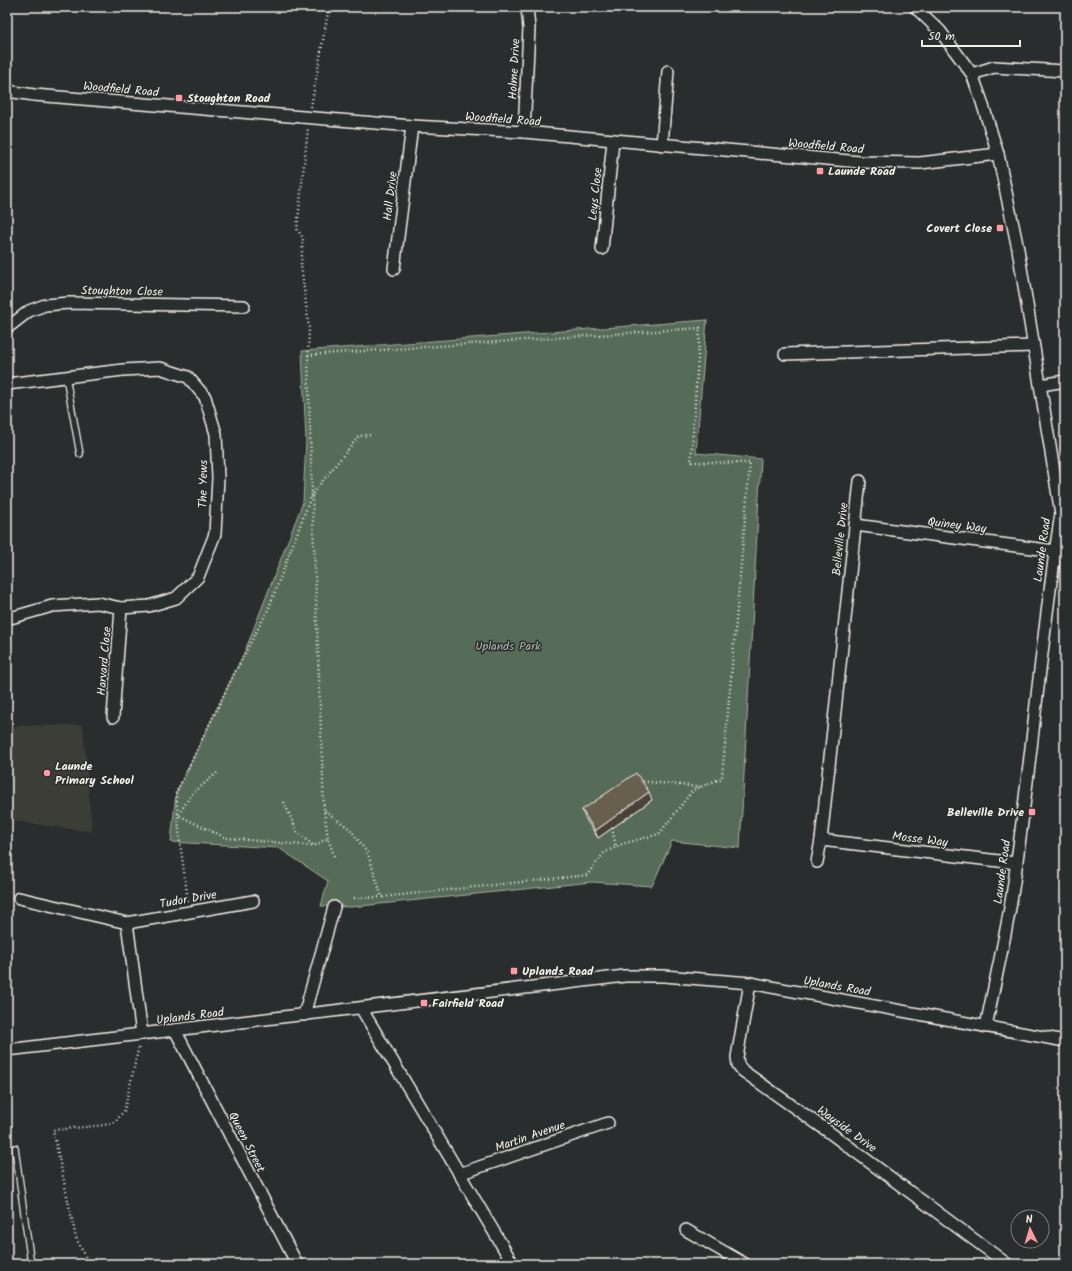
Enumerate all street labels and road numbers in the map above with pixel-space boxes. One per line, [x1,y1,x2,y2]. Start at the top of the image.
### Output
street label: Holme Drive [503,37,526,100]
street label: Woodfield Road [82,77,161,102]
street label: Woodfield Road [465,107,542,132]
street label: Woodfield Road [787,134,866,159]
street label: Leys Close [583,166,608,222]
street label: Hall Drive [378,170,403,222]
street label: Stoughton Close [81,281,164,302]
street label: The Yews [194,460,213,508]
street label: Belleville Drive [827,501,854,577]
street label: Quiney Way [926,512,988,539]
street label: Launde Road [1029,516,1057,583]
street label: Harvard Close [92,625,117,696]
street label: Mosse Way [891,827,949,852]
street label: Launde Road [989,838,1017,905]
street label: Tudor Drive [158,885,219,914]
street label: Uplands Road [802,971,873,1002]
street label: Uplands Road [155,1003,226,1030]
street label: Wayside Drive [813,1101,881,1158]
street label: Queen Street [223,1109,270,1176]
street label: Martin Avenue [493,1115,568,1157]

